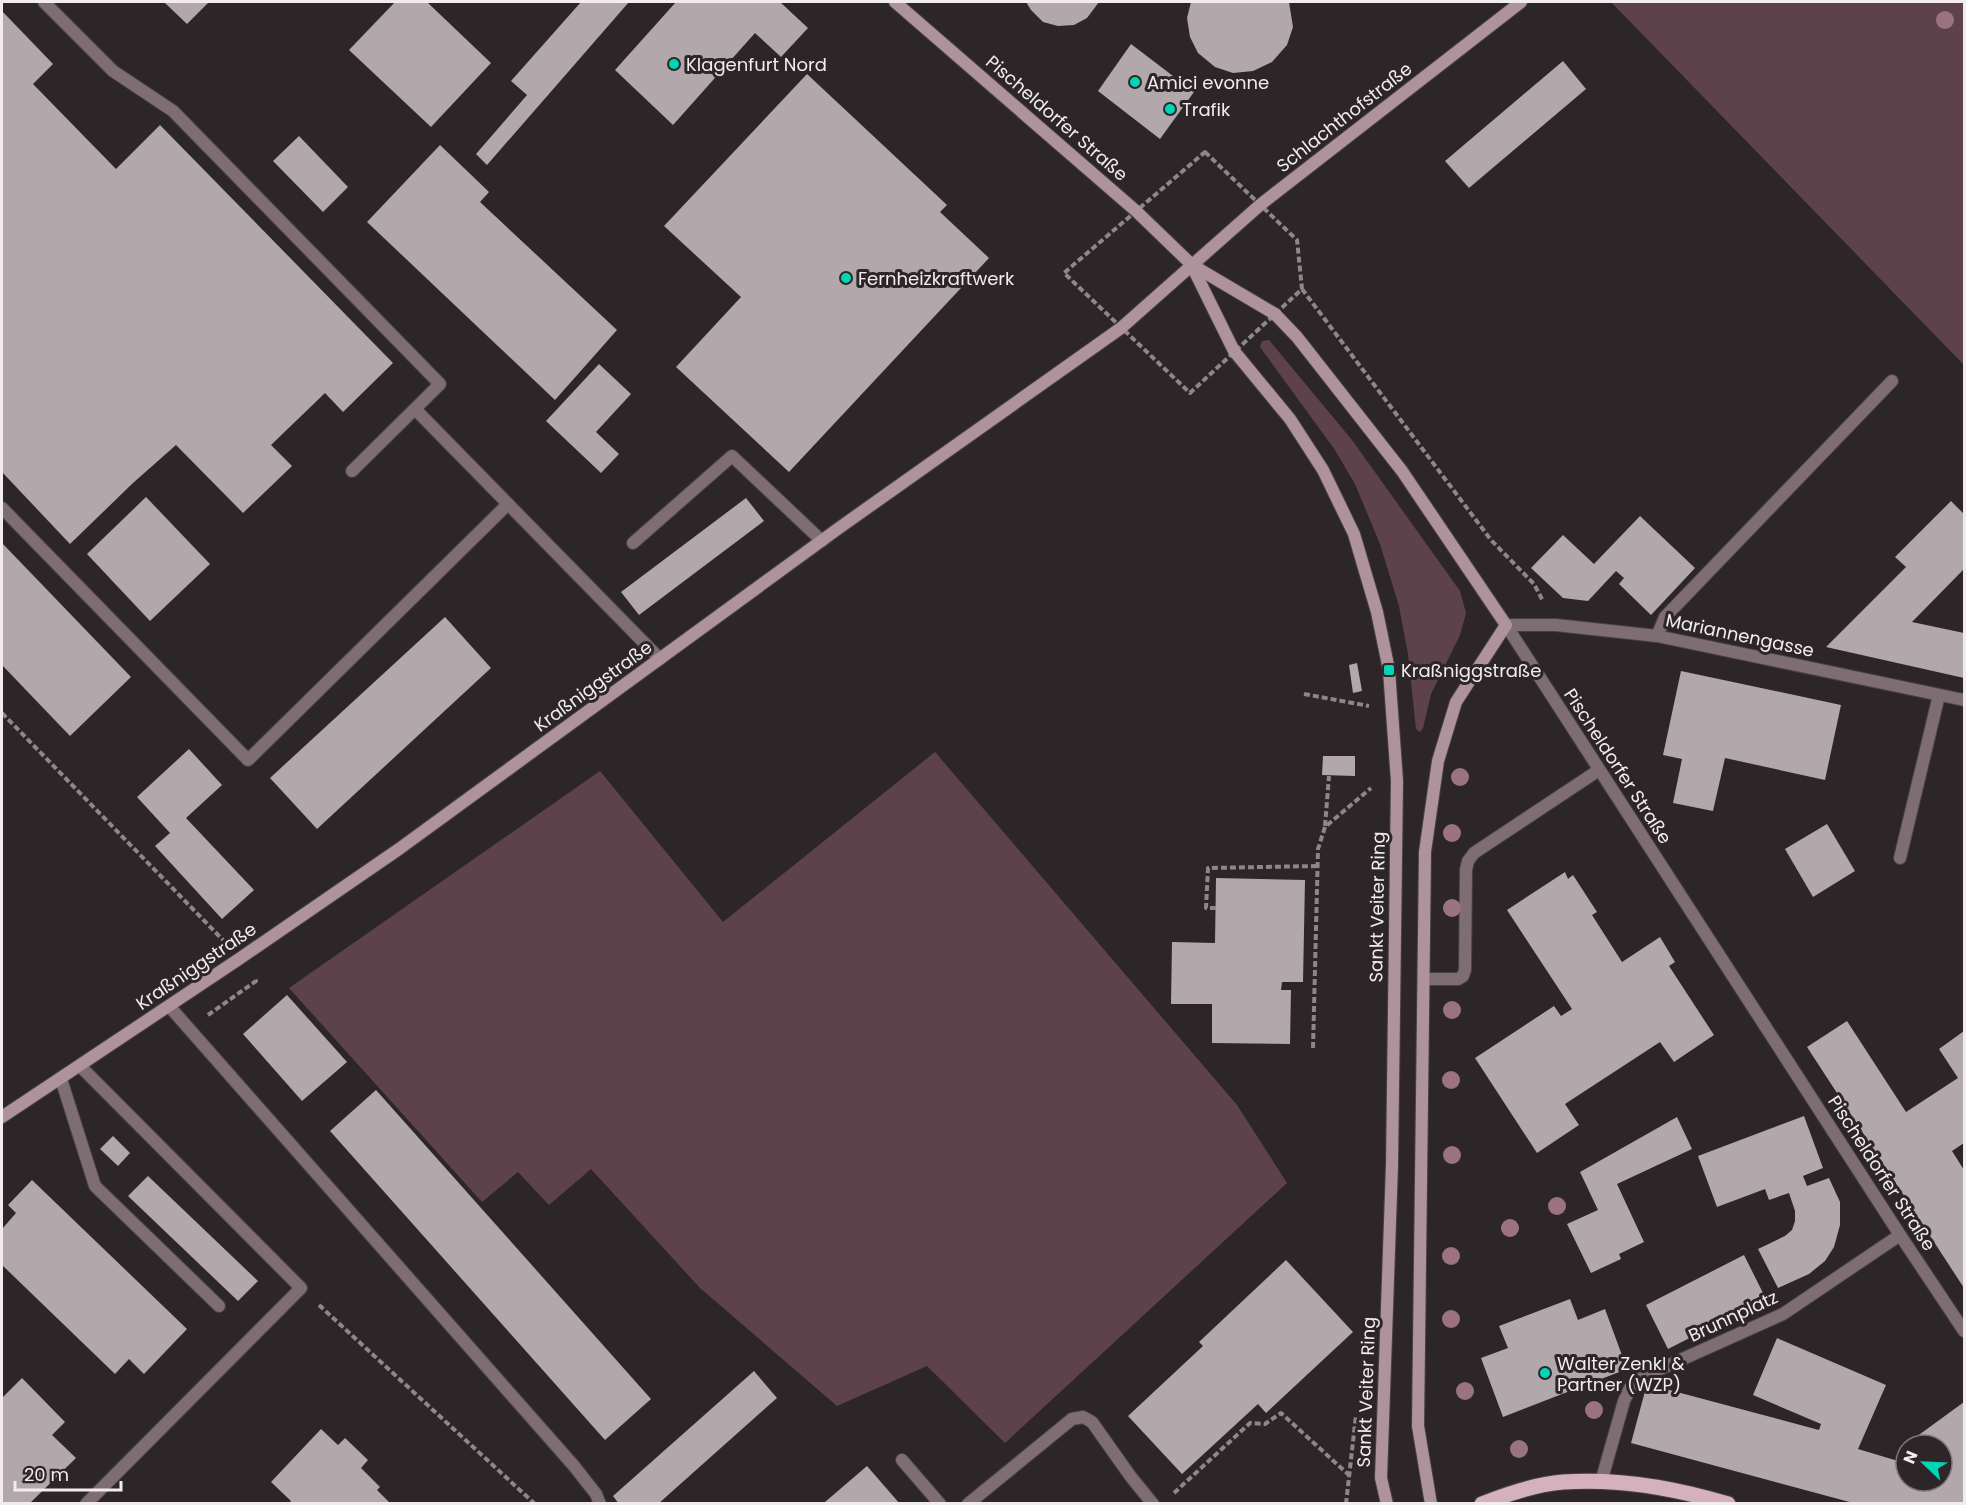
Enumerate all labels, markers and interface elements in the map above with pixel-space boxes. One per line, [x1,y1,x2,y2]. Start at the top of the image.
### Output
street label: Pischeldorfer Straße [981,49,1133,187]
place label: Klagenfurt Nord [686,52,827,77]
street label: Schlachthofstraße [1271,56,1417,178]
marker: Klagenfurt Nord [667,57,681,71]
place label: Amici evonne [1147,70,1269,95]
marker: Amici evonne [1128,75,1142,89]
place label: Trafik [1182,97,1231,122]
marker: Trafik [1163,102,1177,116]
place label: Fernheizkraftwerk [858,266,1015,291]
marker: Fernheizkraftwerk [839,271,853,285]
street label: Mariannengasse [1664,607,1816,663]
street label: Kraßniggstraße [529,635,657,737]
place label: Kraßniggstraße [1401,658,1541,683]
marker: Kraßniggstraße [1382,663,1396,677]
street label: Pischeldorfer Straße [1558,683,1678,849]
street label: Sankt Veiter Ring [1363,831,1391,983]
street label: Kraßniggstraße [131,916,261,1016]
street label: Pischeldorfer Straße [1822,1090,1942,1256]
street label: Brunnplatz [1684,1284,1782,1348]
street label: Sankt Veiter Ring [1351,1316,1381,1468]
place label: Walter Zenkl & Partner (WZP) [1557,1351,1685,1397]
marker: Walter Zenkl & Partner (WZP) [1538,1366,1552,1380]
north arrow [1894,1433,1954,1493]
text: N [1898,1447,1924,1467]
scale bar [15,1454,122,1492]
text: 20 m [24,1462,69,1487]

